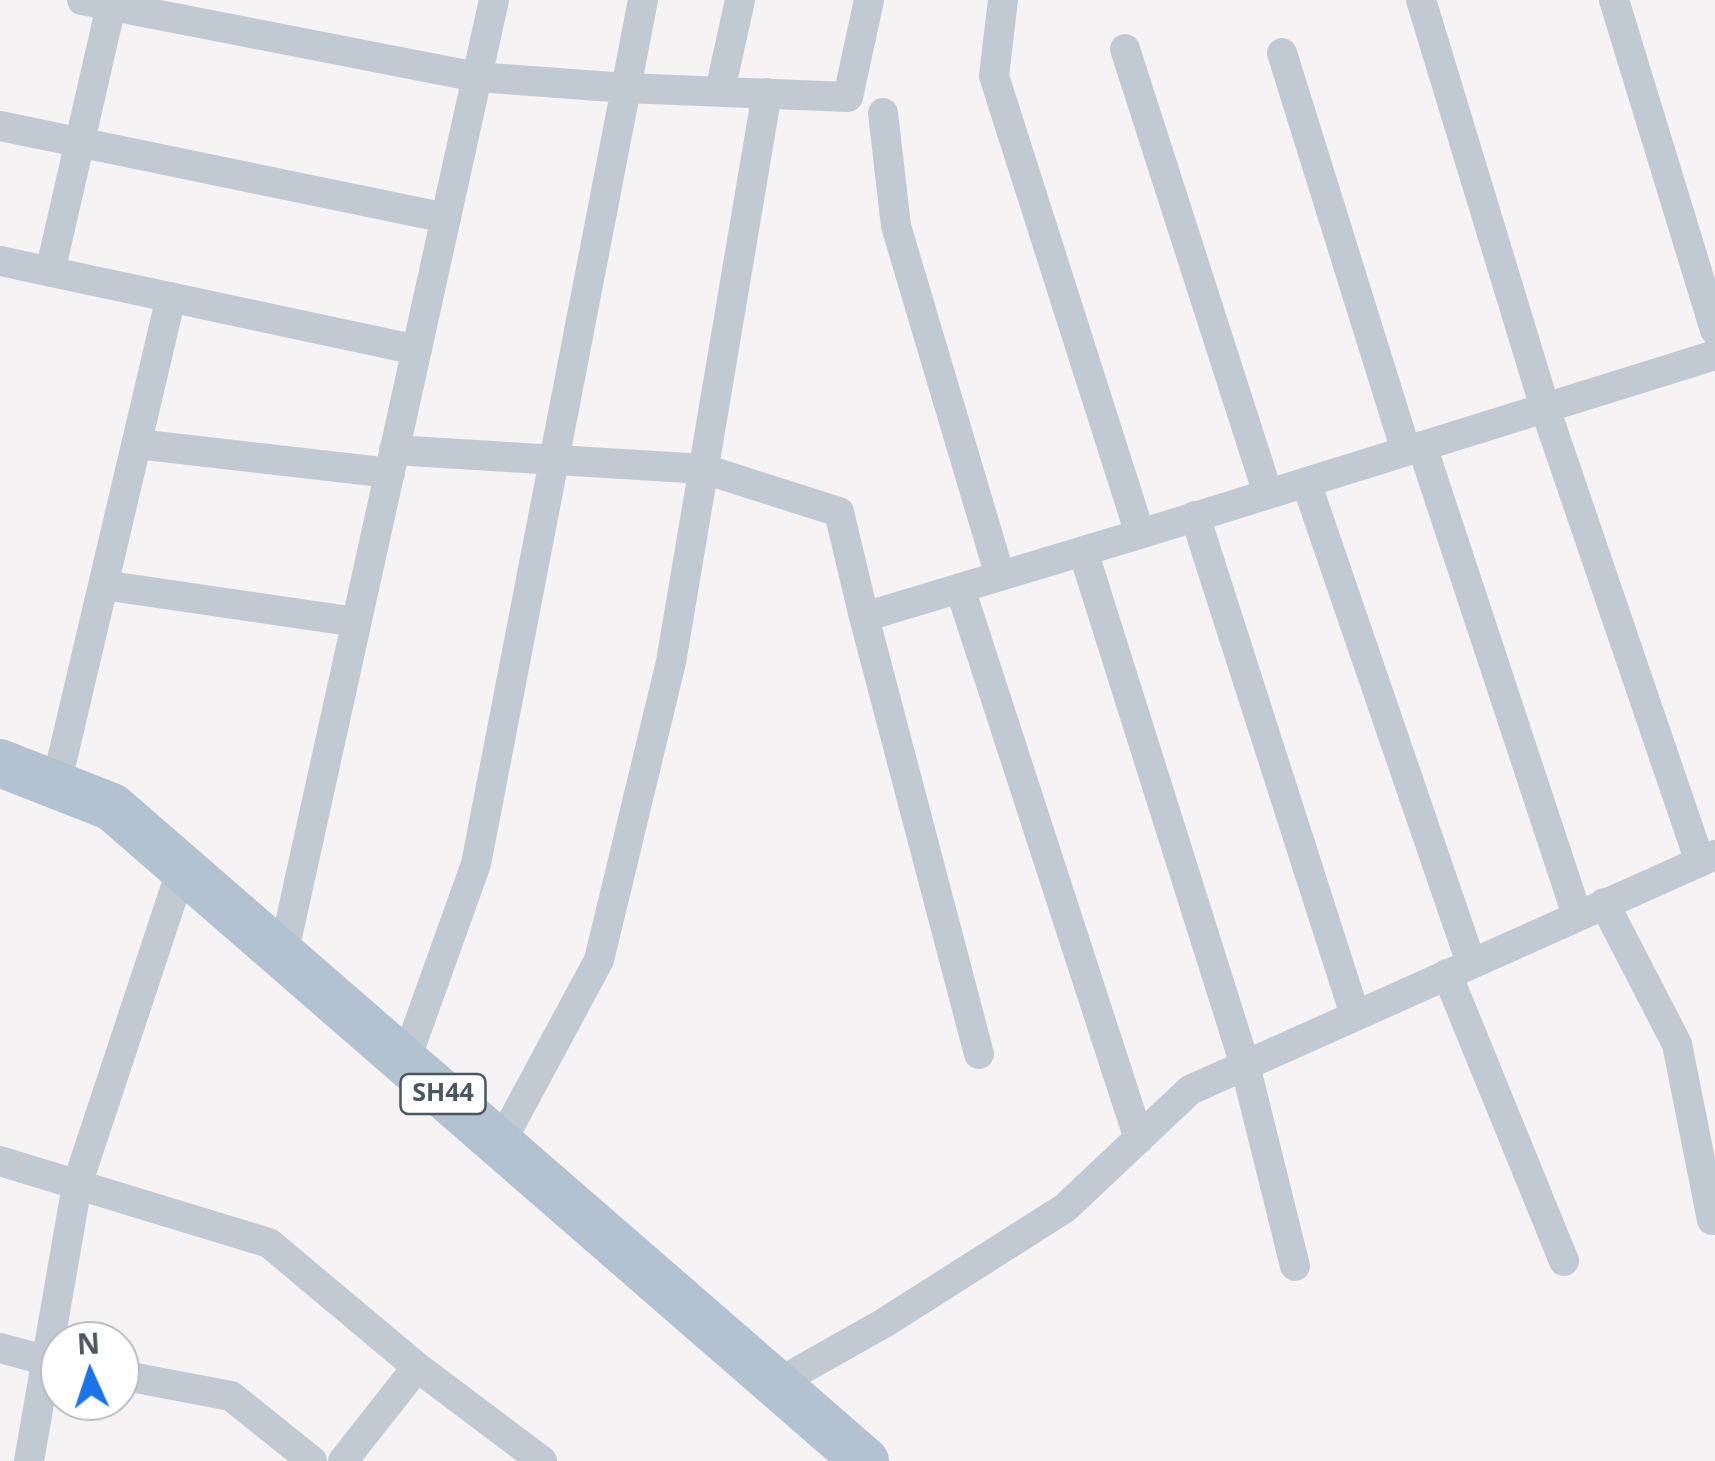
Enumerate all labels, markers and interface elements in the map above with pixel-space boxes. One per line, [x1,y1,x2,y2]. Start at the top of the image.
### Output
road number: SH44 [400,1074,486,1114]
north arrow [40,1321,140,1421]
text: N [76,1323,101,1363]

